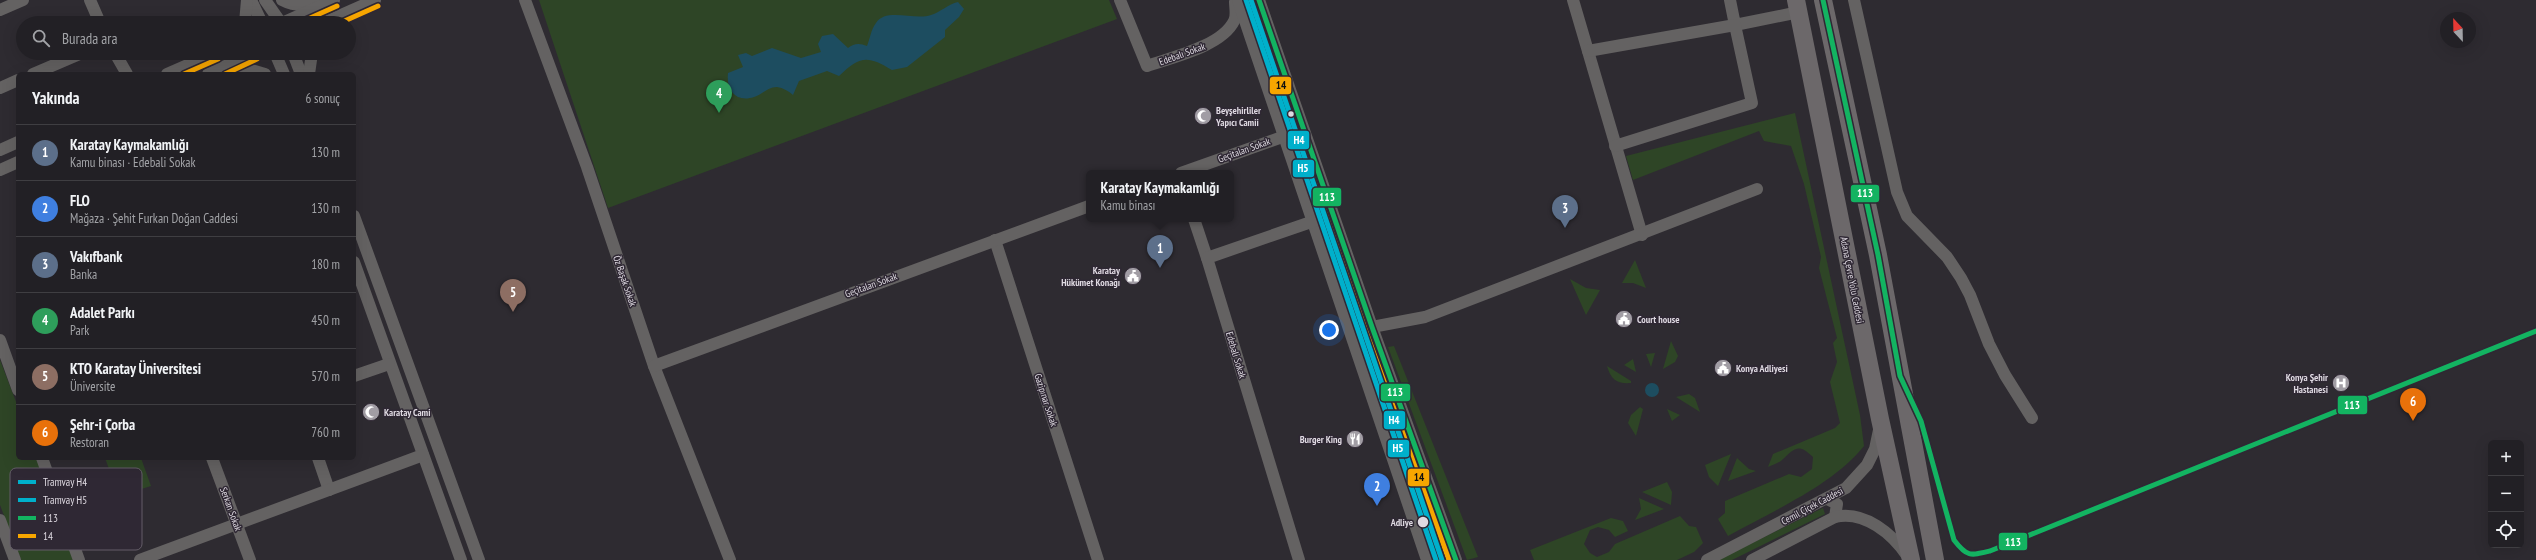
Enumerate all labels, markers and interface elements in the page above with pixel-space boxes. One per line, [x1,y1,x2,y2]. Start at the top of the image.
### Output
north arrow [2440,12,2476,48]
search box [16,16,356,60]
icon: search [30,27,52,49]
text: Burada ara [62,29,117,48]
street label: Edebalı Sokak [1157,40,1207,68]
line badge: 14 [1269,76,1292,95]
text: 14 [1276,78,1287,92]
pin: 4 [706,80,732,113]
text: Yakında [32,87,79,109]
text: 6 sonuç [305,90,340,107]
place label: Beyşehirliler Yapıcı Camii [1215,104,1261,129]
mosque icon: Beyşehirliler Yapıcı Camii [1193,106,1213,126]
unlabelled marker [1286,109,1296,119]
line badge: H4 [1287,130,1310,150]
text: H4 [1293,133,1305,147]
text: Karatay Kaymakamlığı [70,135,189,154]
street label: Geçitalan Sokak [1216,135,1272,165]
text: 1 [42,144,48,161]
text: 130 m [311,144,340,161]
text: Kamu binası · Edebali Sokak [70,154,196,171]
line badge: H5 [1292,159,1315,178]
text: H5 [1297,161,1309,175]
popup [1086,170,1234,222]
text: Karatay Kaymakamlığı [1101,178,1219,197]
line badge: 113 [1850,184,1880,203]
text: 113 [1857,186,1873,200]
line badge: 113 [1312,187,1342,207]
text: 113 [1319,190,1335,204]
text: FLO [70,191,90,210]
pin: 3 [1552,195,1578,228]
text: Kamu binası [1101,197,1155,214]
text: 2 [42,200,48,217]
text: 130 m [311,200,340,217]
text: Mağaza · Şehit Furkan Doğan Caddesi [70,210,238,227]
pin: 1 [1147,235,1173,268]
street label: Adana Çevre Yolu Caddesi [1837,235,1867,325]
text: Vakıfbank [70,247,122,266]
street label: Öz Başak Sokak [610,254,640,308]
text: 3 [42,256,48,273]
text: 180 m [311,256,340,273]
place label: Karatay Hükümet Konağı [1061,264,1121,289]
text: Banka [70,266,97,283]
public building icon: Karatay Hükümet Konağı [1123,266,1143,286]
street label: Geçitalan Sokak [843,270,899,300]
pin: 5 [500,279,526,312]
text: Adalet Parkı [70,303,135,322]
public building icon: Court house [1614,309,1634,329]
text: 4 [42,312,48,329]
text: 450 m [311,312,340,329]
place label: Court house [1637,313,1680,326]
your location [1319,320,1339,340]
text: Park [70,322,89,339]
street label: Edebali Sokak [1223,330,1249,380]
public building icon: Konya Adliyesi [1713,358,1733,378]
text: KTO Karatay Üniversitesi [70,359,201,378]
place label: Konya Adliyesi [1736,362,1788,375]
text: 5 [42,368,48,385]
text: 570 m [311,368,340,385]
place label: Konya Şehir Hastanesi [2286,371,2328,396]
street label: Gazipınar Sokak [1031,372,1061,428]
hospital icon: Konya Şehir Hastanesi [2331,373,2351,393]
text: Üniversite [70,378,115,395]
line badge: 113 [1380,383,1411,402]
text: 113 [1387,385,1403,399]
pin: 6 [2400,388,2426,421]
line badge: 113 [2337,395,2368,415]
text: 113 [2344,398,2360,412]
mosque icon: Karatay Cami [361,402,381,422]
place label: Karatay Cami [384,406,430,419]
line badge: H4 [1383,410,1406,430]
text: H4 [1388,413,1400,427]
text: Şehr-i Çorba [70,415,135,434]
text: 6 [42,424,48,441]
text: 760 m [311,424,340,441]
restaurant icon: Burger King [1345,429,1365,449]
place label: Burger King [1300,433,1343,446]
text: Restoran [70,434,109,451]
line badge: H5 [1387,439,1410,458]
map controls [2488,440,2524,548]
button: + [2488,440,2524,476]
text: H5 [1392,441,1404,455]
legend [10,468,142,550]
line badge: 14 [1407,468,1430,487]
text: 14 [1414,470,1425,484]
pin: 2 [1364,473,1390,506]
text: Tramvay H4 [43,475,87,489]
button: − [2488,476,2524,512]
street label: Cemil Çiçek Caddesi [1779,484,1845,528]
street label: Serkan Sokak [217,485,245,533]
text: Tramvay H5 [43,493,87,507]
text: 113 [43,511,58,525]
button: locate [2488,512,2524,548]
marker: Adliye [1416,515,1430,529]
place label: Adliye [1390,516,1413,529]
text: 14 [43,529,53,543]
line badge: 113 [1998,532,2028,551]
text: 113 [2005,535,2021,549]

